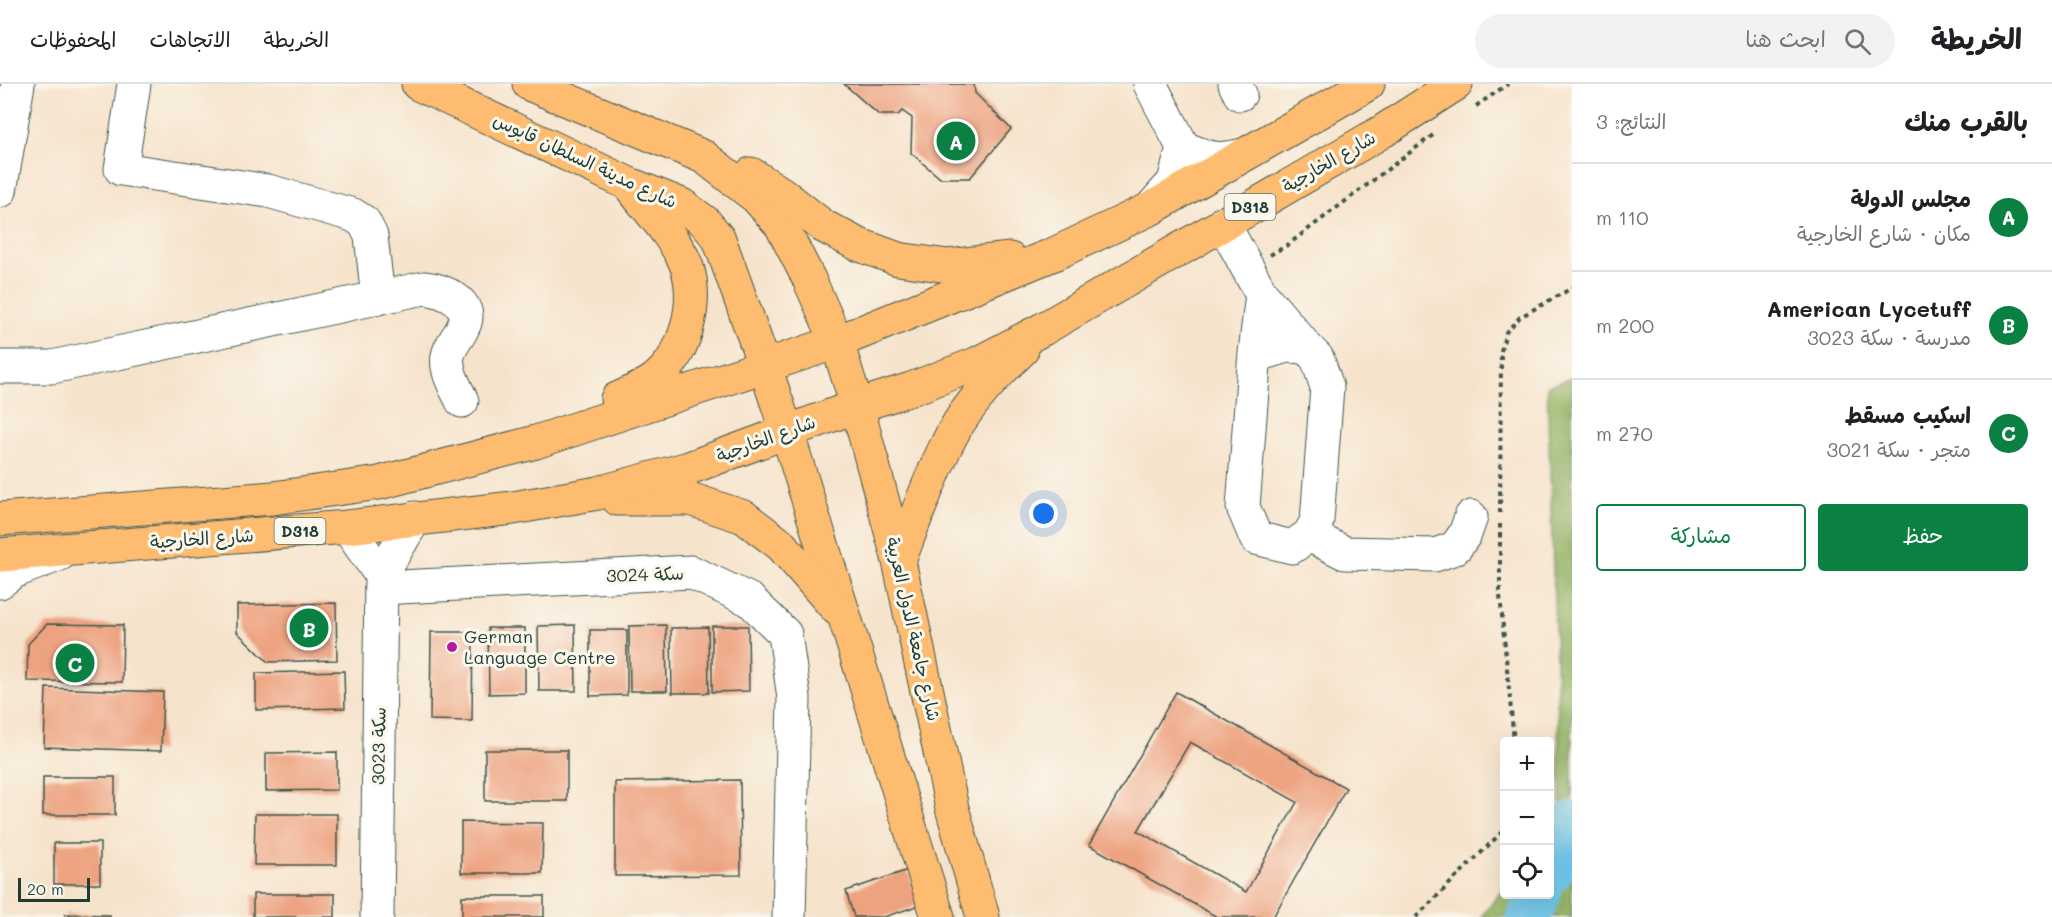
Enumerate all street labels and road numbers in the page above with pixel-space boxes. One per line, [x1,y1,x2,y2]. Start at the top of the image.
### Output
street label: شارع مدينة السلطان قابوس [489,107,681,214]
street label: شارع الخارجية [1277,125,1380,198]
road number: D318 [1224,194,1276,220]
street label: شارع الخارجية [713,409,819,468]
road number: D318 [274,518,326,544]
street label: شارع الخارجية [149,522,255,555]
street label: شارع جامعة الدول العربية [880,534,947,723]
street label: سكة 3024 [606,561,684,587]
street label: سكة 3023 [365,707,391,785]

